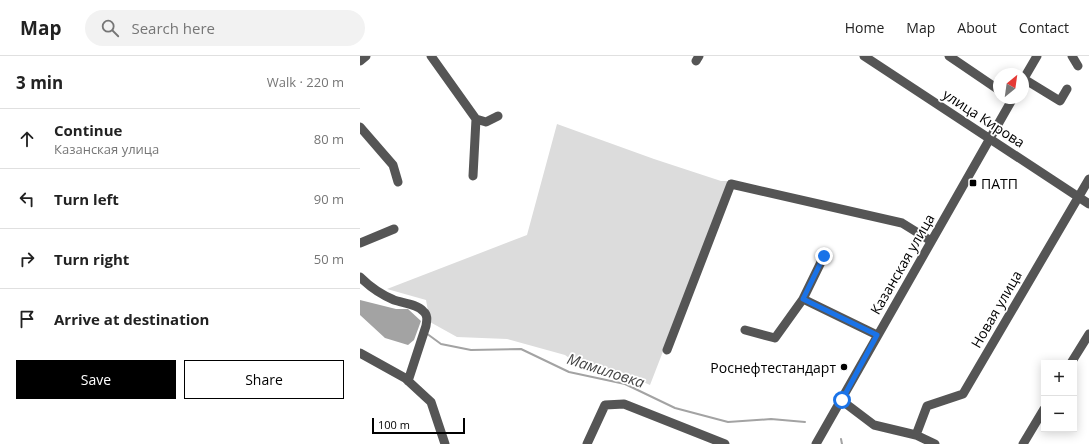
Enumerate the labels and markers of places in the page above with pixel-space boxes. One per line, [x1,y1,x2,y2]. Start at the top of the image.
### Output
place label: ПАТП [981,174,1018,193]
marker: ПАТП [968,178,978,188]
place label: Роснефтестандарт [710,358,836,377]
marker: Роснефтестандарт [839,362,849,372]

